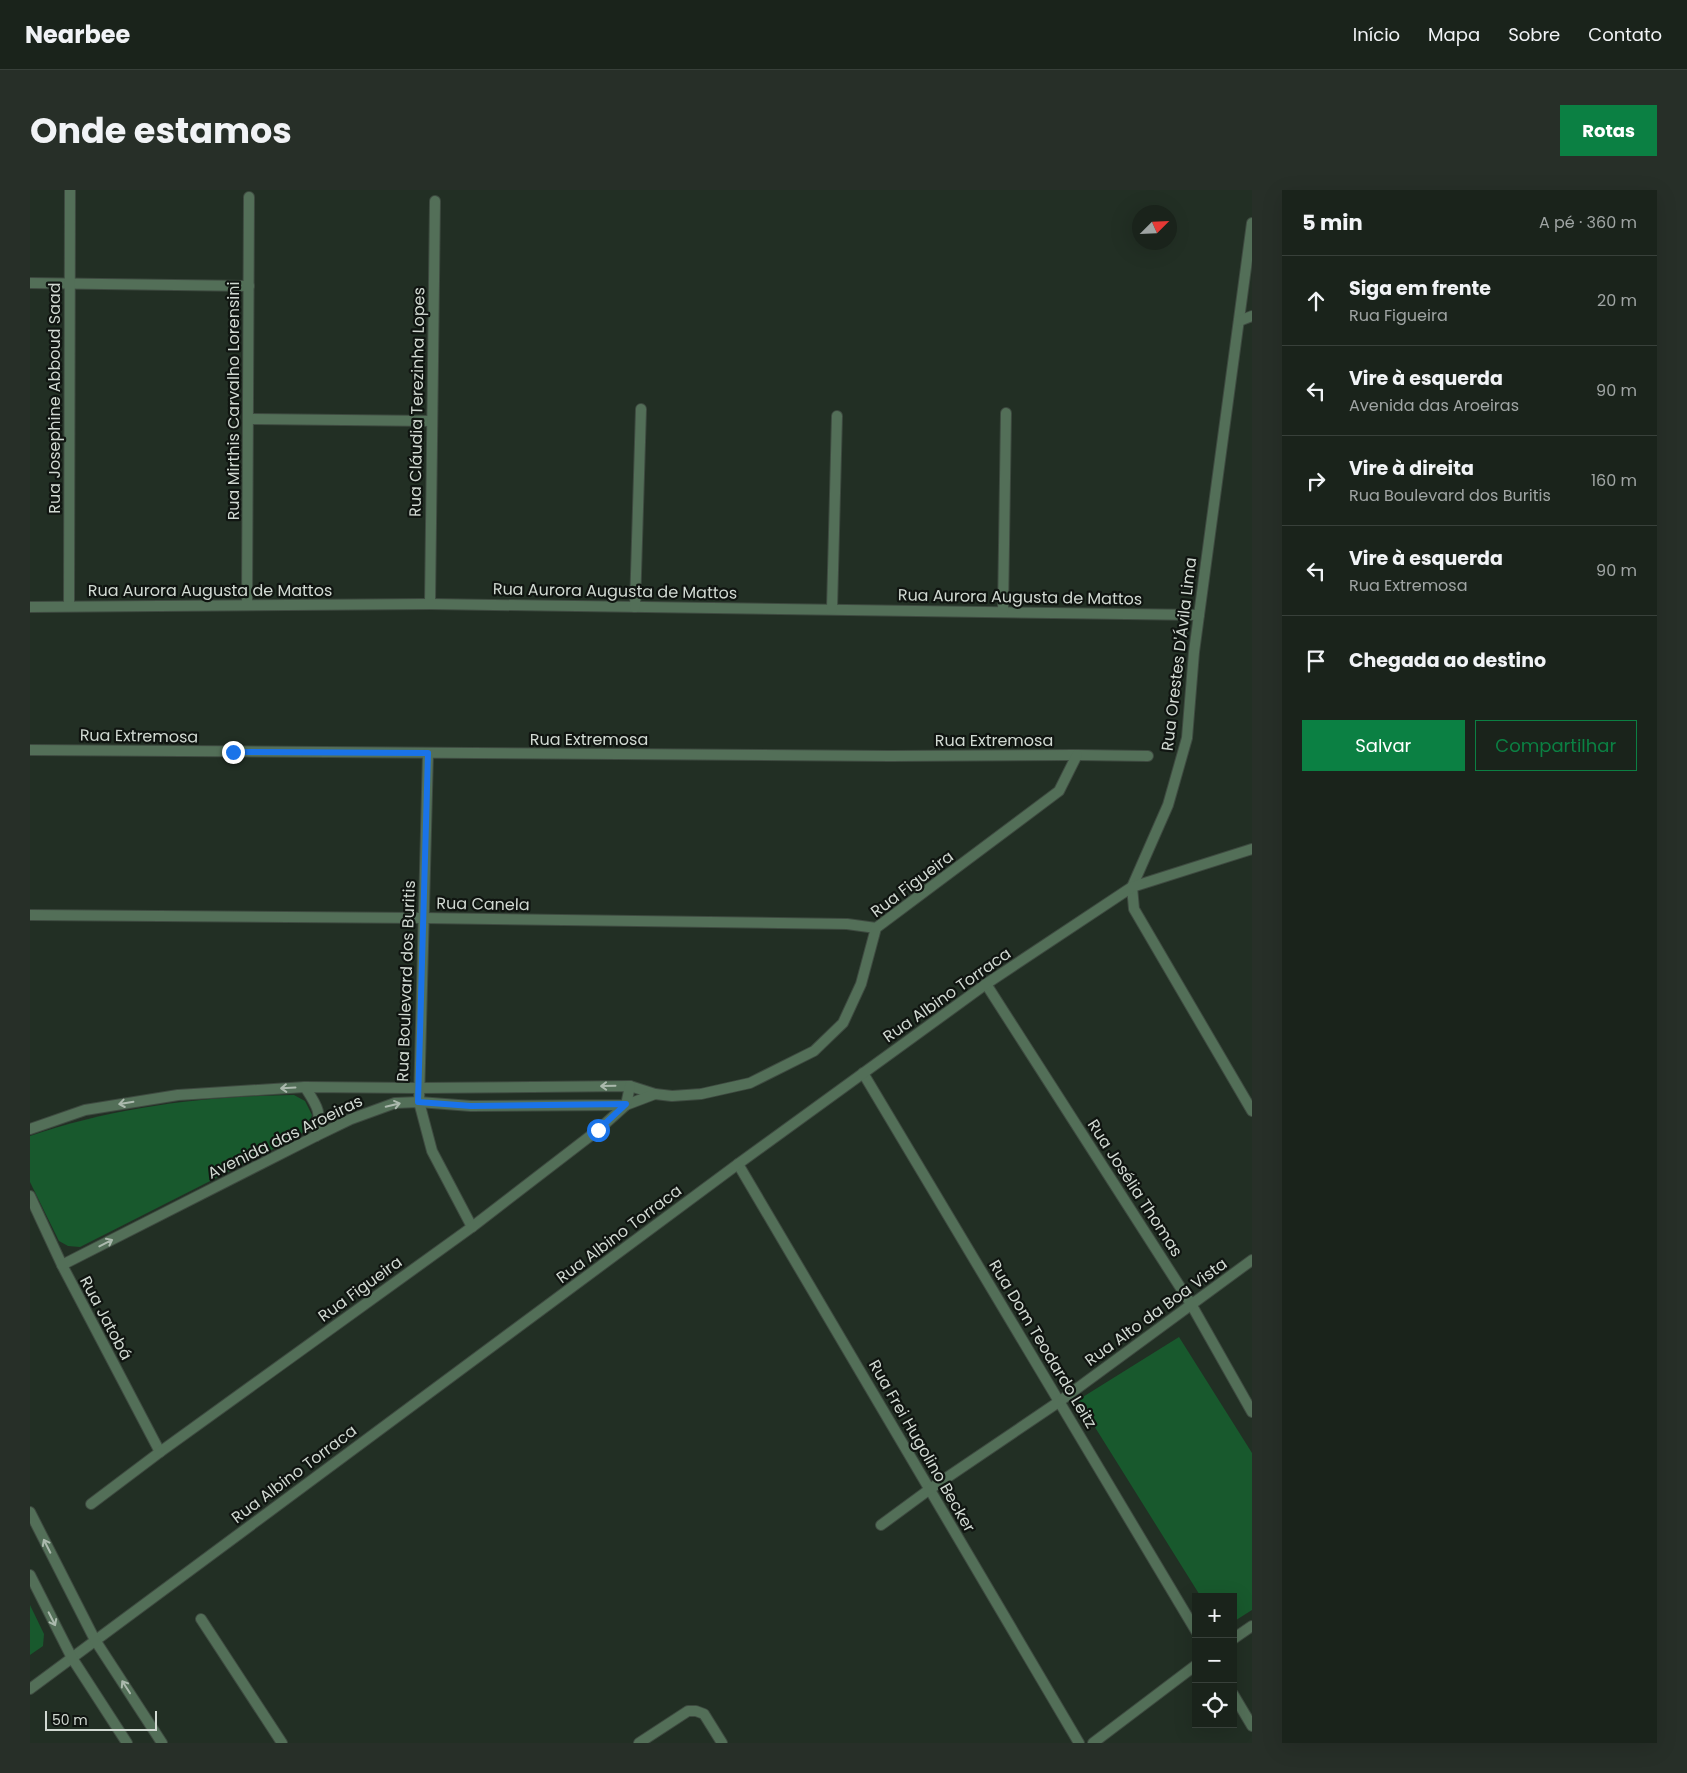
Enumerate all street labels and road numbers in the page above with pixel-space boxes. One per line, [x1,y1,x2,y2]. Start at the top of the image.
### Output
street label: Rua Josephine Abboud Saad [43,282,66,514]
street label: Rua Mirthis Carvalho Lorensini [222,282,245,520]
street label: Rua Cláudia Terezinha Lopes [403,287,431,517]
street label: Rua Orestes D'Ávila Lima [1156,556,1202,752]
street label: Rua Aurora Augusta de Mattos [493,577,737,605]
street label: Rua Aurora Augusta de Mattos [88,579,332,602]
street label: Rua Aurora Augusta de Mattos [898,583,1142,611]
street label: Rua Extremosa [80,723,198,749]
street label: Rua Extremosa [530,728,648,751]
street label: Rua Extremosa [935,729,1053,752]
street label: Rua Figueira [866,845,958,923]
street label: Rua Boulevard dos Buritis [391,880,421,1082]
street label: Rua Canela [436,892,530,916]
street label: Rua Albino Torraca [878,942,1016,1048]
street label: Avenida das Aroeiras [204,1089,366,1185]
street label: Rua Josélia Thomas [1082,1115,1188,1261]
street label: Rua Albino Torraca [552,1179,686,1289]
street label: Rua Figueira [313,1251,407,1327]
street label: Rua Alto da Boa Vista [1080,1252,1232,1372]
street label: Rua Dom Teodardo Leitz [983,1255,1103,1433]
street label: Rua Jatobá [74,1272,138,1364]
street label: Rua Frei Hugolino Becker [863,1355,981,1537]
street label: Rua Albino Torraca [227,1419,361,1529]

